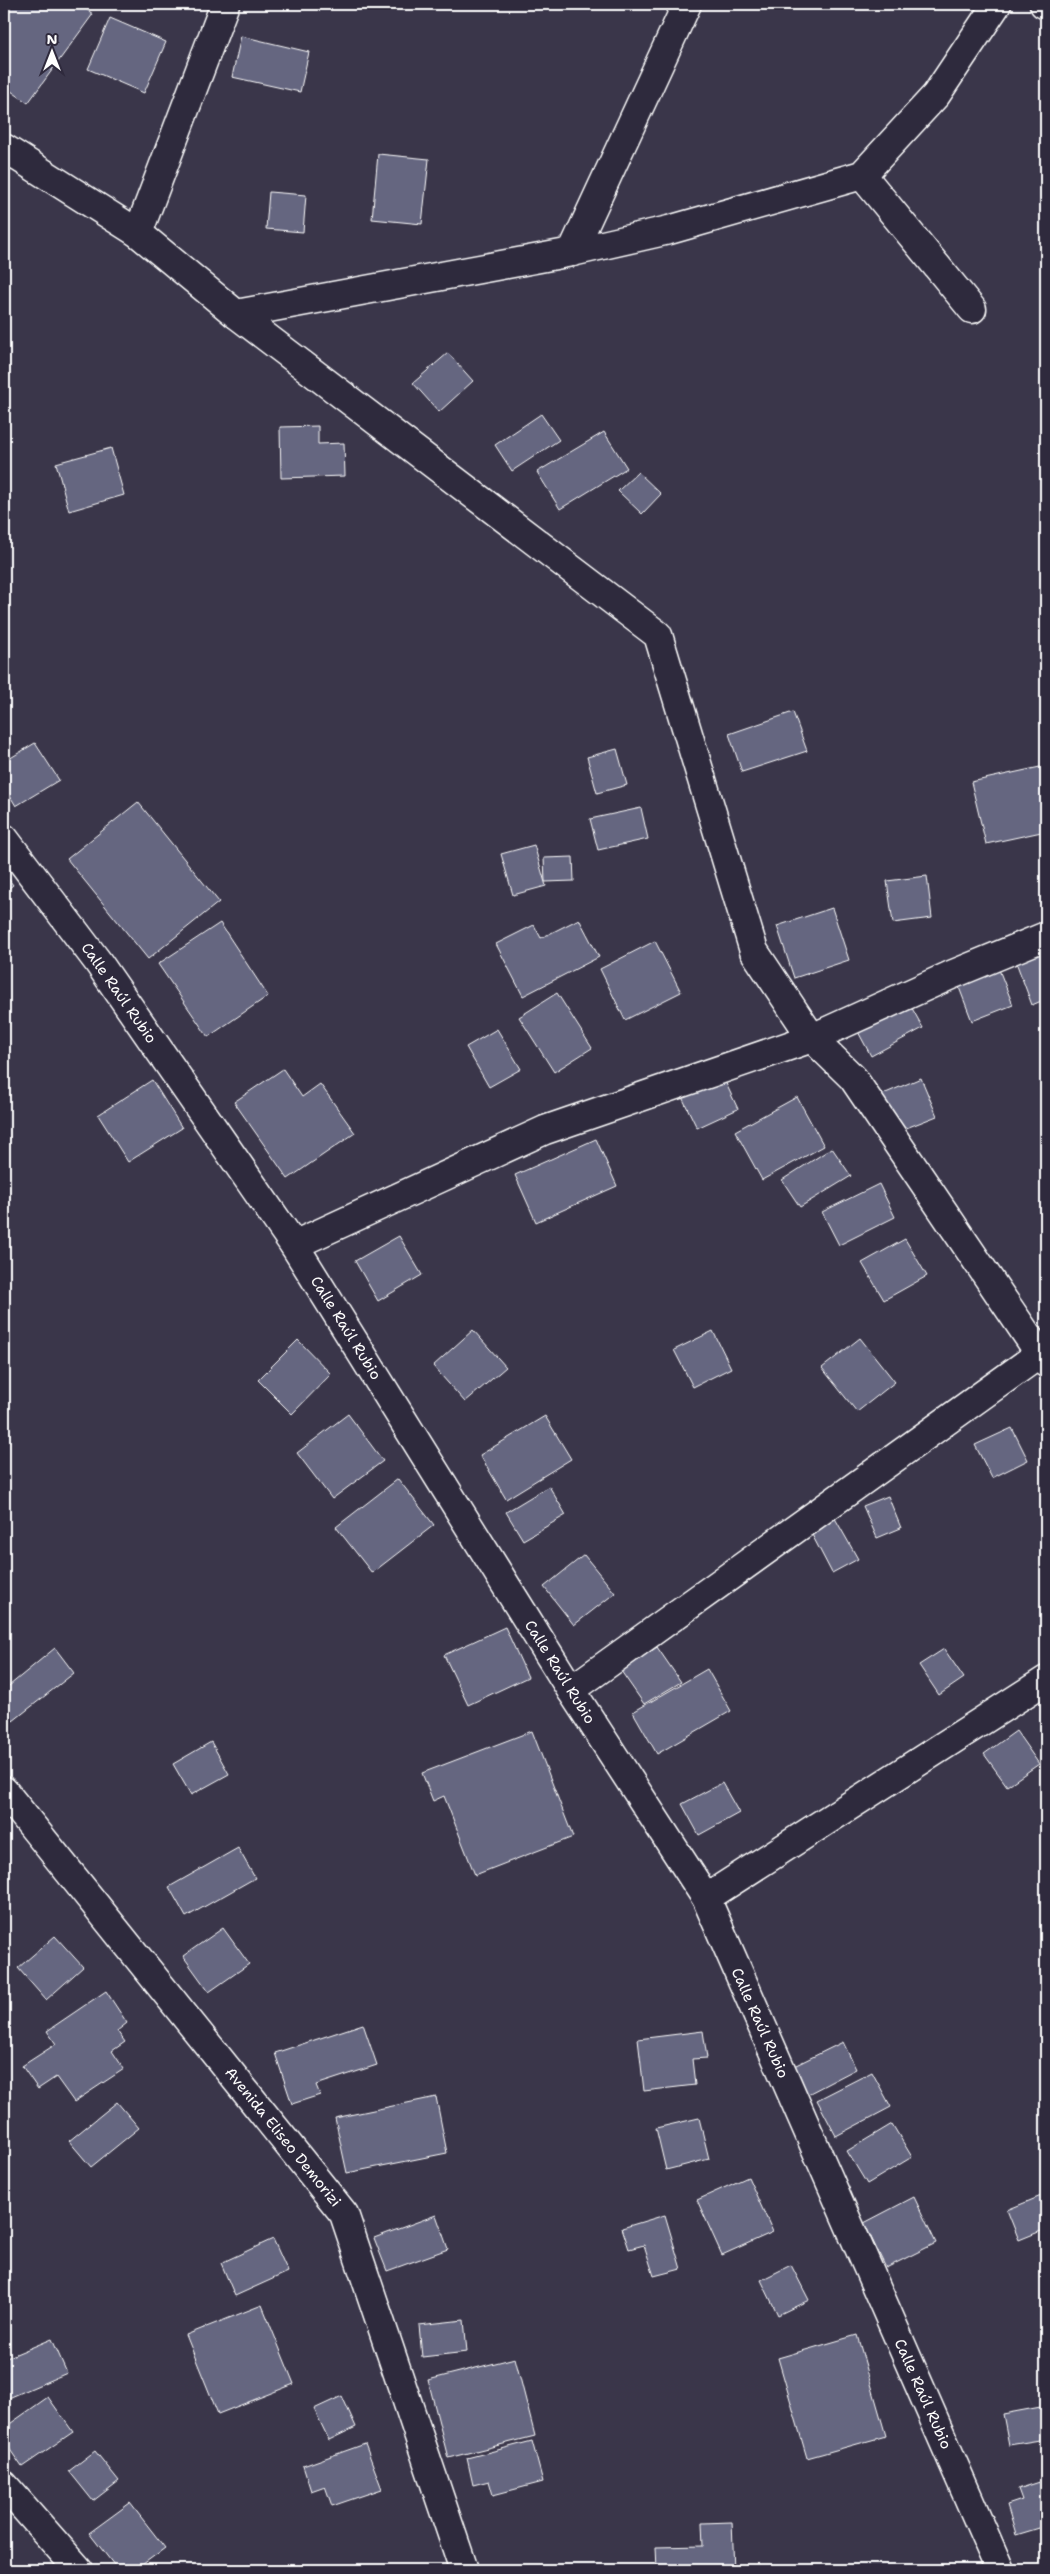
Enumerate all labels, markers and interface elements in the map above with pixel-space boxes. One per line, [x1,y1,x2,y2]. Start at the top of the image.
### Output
north arrow [28,28,78,78]
text: N [46,30,58,48]
street label: Calle Raúl Rubio [77,939,161,1047]
street label: Calle Raúl Rubio [306,1272,386,1384]
street label: Calle Raúl Rubio [520,1616,600,1728]
street label: Calle Raúl Rubio [727,1965,793,2081]
street label: Avenida Eliseo Demorizi [220,2063,346,2211]
street label: Calle Raúl Rubio [890,2336,956,2452]

